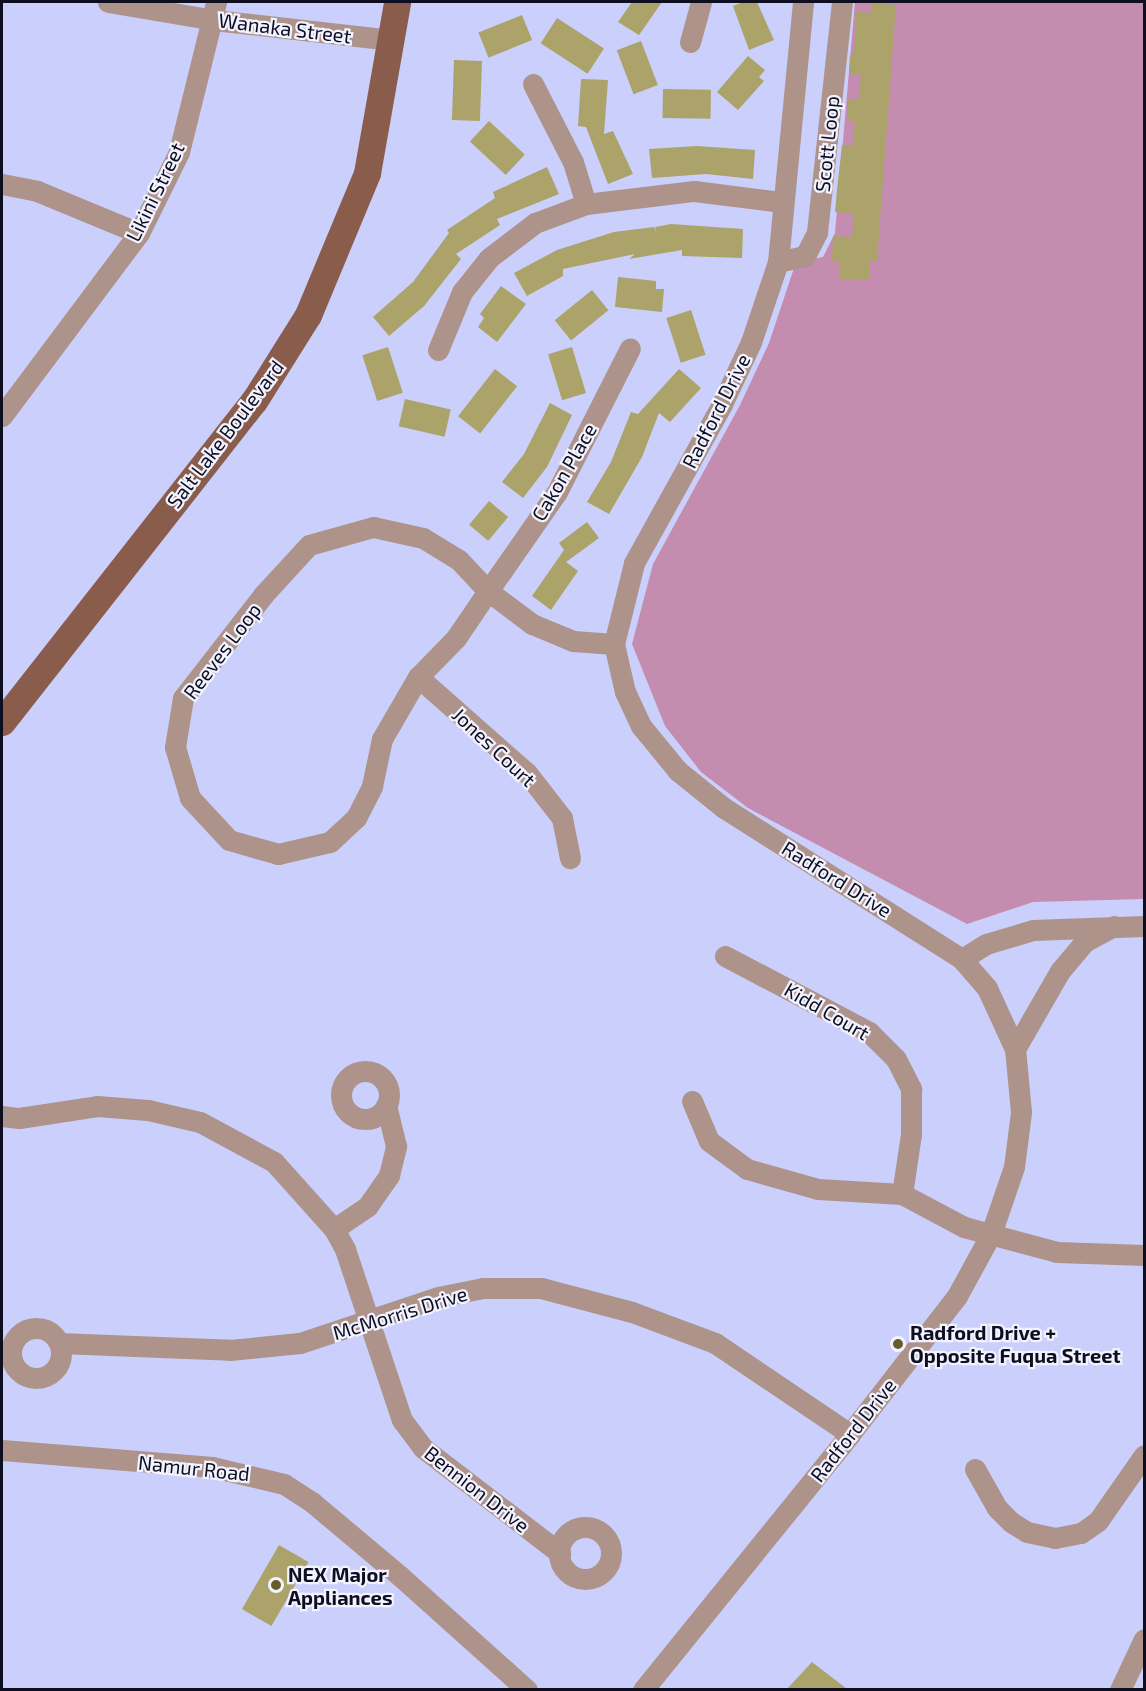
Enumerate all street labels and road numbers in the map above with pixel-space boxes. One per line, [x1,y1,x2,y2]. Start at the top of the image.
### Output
street label: Wanaka Street [217,8,353,48]
street label: Scott Loop [810,95,844,193]
street label: Likini Street [121,139,189,245]
street label: Radford Drive [677,350,755,472]
street label: Salt Lake Boulevard [162,355,288,513]
street label: Cakon Place [526,419,602,525]
street label: Reeves Loop [178,598,266,704]
street label: Jones Court [447,702,541,792]
street label: Radford Drive [778,836,896,922]
street label: Kidd Court [780,977,874,1045]
street label: McMorris Drive [330,1281,470,1345]
street label: Radford Drive [805,1373,901,1487]
street label: Bennion Drive [420,1441,534,1537]
street label: Namur Road [137,1450,251,1486]

